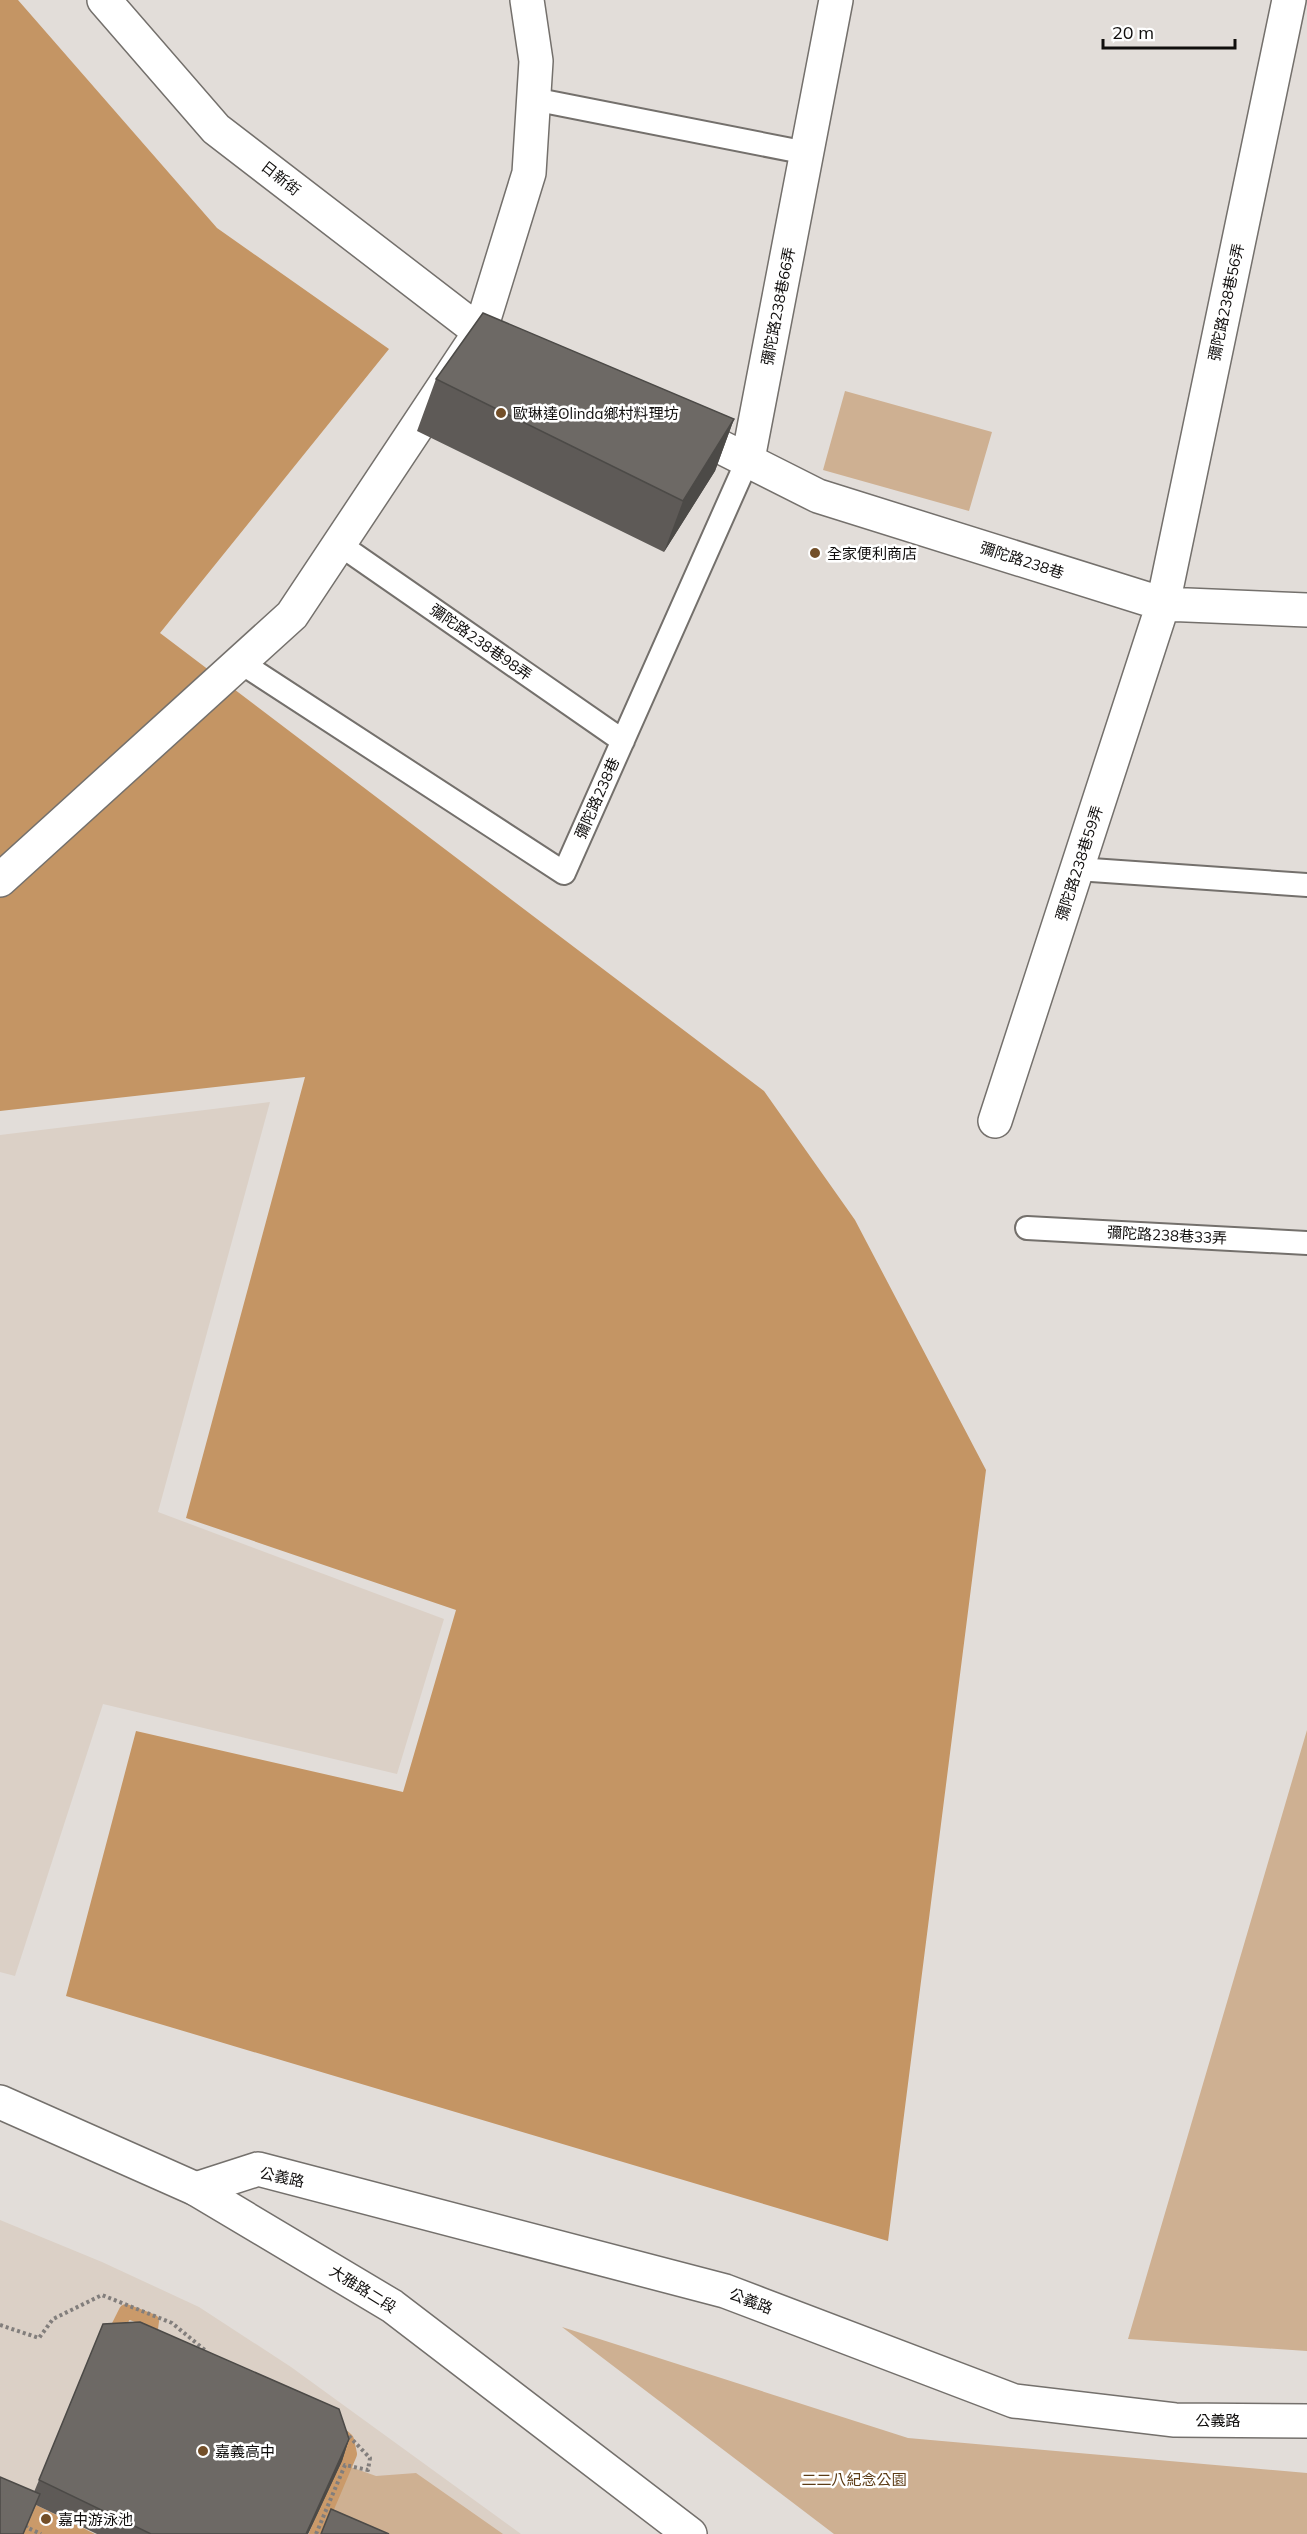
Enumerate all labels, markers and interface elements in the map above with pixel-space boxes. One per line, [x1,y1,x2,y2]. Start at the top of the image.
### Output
scale bar [1103,12,1235,50]
text: 20 m [1112,21,1154,44]
street label: 日新街 [257,157,305,199]
street label: 彌陀路238巷56弄 [1204,241,1248,363]
street label: 彌陀路238巷66弄 [757,245,799,367]
place label: 歐琳達Olinda鄉村料理坊 [513,404,679,423]
marker: 歐琳達Olinda鄉村料理坊 [494,406,508,420]
street label: 彌陀路238巷 [978,538,1066,582]
place label: 全家便利商店 [827,544,917,563]
marker: 全家便利商店 [808,546,822,560]
street label: 彌陀路238巷98弄 [426,600,536,684]
street label: 彌陀路238巷 [571,754,623,842]
street label: 彌陀路238巷59弄 [1051,803,1107,923]
street label: 彌陀路238巷33弄 [1107,1222,1227,1248]
street label: 公義路 [258,2163,306,2191]
street label: 大雅路二段 [326,2261,400,2317]
street label: 公義路 [727,2284,775,2318]
street label: 公義路 [1195,2411,1241,2430]
place label: 嘉義高中 [215,2442,275,2461]
marker: 嘉義高中 [196,2444,210,2458]
park label: 二二八紀念公園 [801,2470,907,2489]
place label: 嘉中游泳池 [58,2510,133,2529]
marker: 嘉中游泳池 [39,2512,53,2526]

